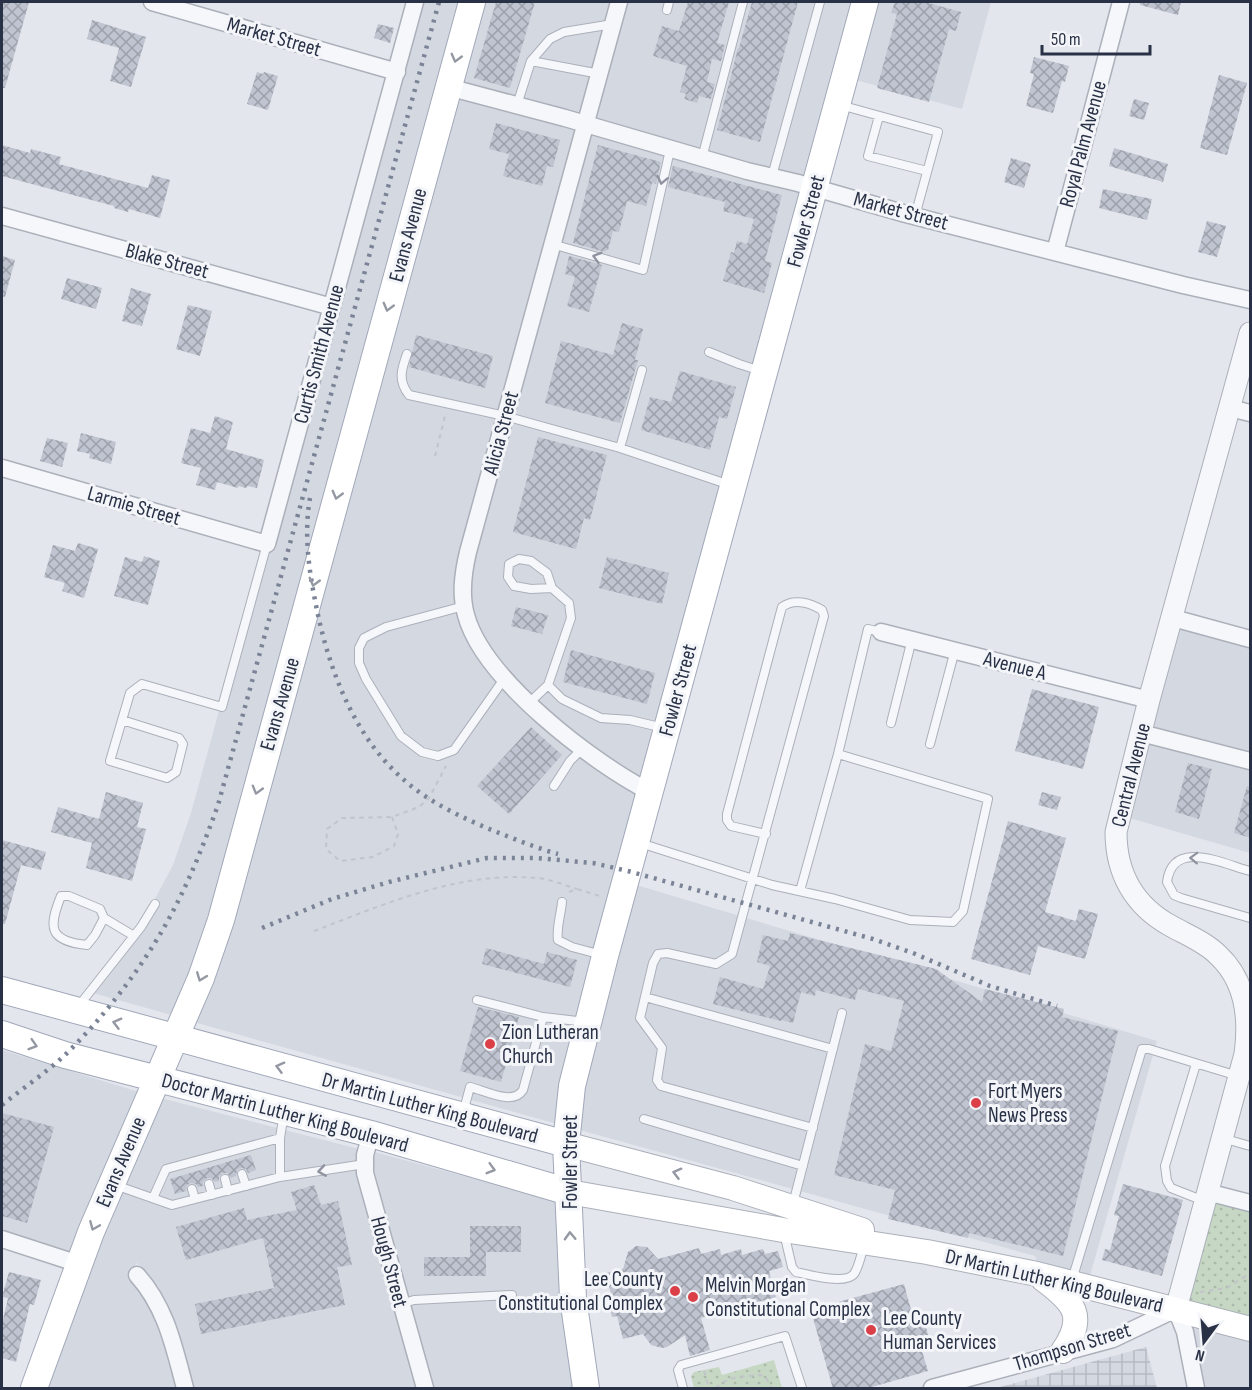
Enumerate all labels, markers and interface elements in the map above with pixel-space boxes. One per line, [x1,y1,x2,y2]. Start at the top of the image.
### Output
street label: Market Street [224,12,324,62]
scale bar [1042,18,1150,56]
text: 50 m [1051,29,1081,50]
one-way arrow [451,53,464,63]
street label: Royal Palm Avenue [1054,78,1112,210]
street label: Fowler Street [782,172,830,270]
one-way arrow [657,175,670,185]
street label: Evans Avenue [384,186,432,284]
street label: Market Street [851,186,951,236]
street label: Blake Street [123,238,211,284]
one-way arrow [592,252,603,264]
street label: Curtis Smith Avenue [288,282,350,426]
one-way arrow [383,302,396,312]
street label: Alicia Street [478,388,524,479]
street label: Larmie Street [85,481,183,531]
one-way arrow [332,489,344,500]
one-way arrow [309,577,322,587]
street label: Fowler Street [654,641,702,739]
street label: Avenue A [980,646,1050,686]
street label: Evans Avenue [255,655,305,753]
street label: Central Avenue [1106,720,1156,830]
one-way arrow [251,785,264,795]
one-way arrow [1189,852,1198,865]
one-way arrow [196,971,208,982]
one-way arrow [112,1018,123,1030]
place label: Zion Lutheran Church [502,1020,599,1069]
marker: Zion Lutheran Church [483,1037,497,1051]
one-way arrow [27,1038,38,1050]
one-way arrow [275,1062,285,1075]
street label: Dr Martin Luther King Boulevard [319,1067,541,1149]
street label: Doctor Martin Luther King Boulevard [159,1068,411,1158]
place label: Fort Myers News Press [988,1079,1068,1128]
marker: Fort Myers News Press [969,1096,983,1110]
street label: Evans Avenue [91,1113,151,1211]
street label: Fowler Street [558,1115,583,1209]
one-way arrow [485,1162,496,1174]
one-way arrow [318,1164,328,1177]
one-way arrow [672,1168,682,1181]
street label: Hough Street [365,1214,413,1310]
one-way arrow [89,1220,101,1231]
one-way arrow [564,1232,577,1241]
street label: Dr Martin Luther King Boulevard [943,1244,1165,1318]
place label: Lee County Constitutional Complex [498,1267,663,1316]
place label: Melvin Morgan Constitutional Complex [705,1273,870,1322]
marker: Lee County Constitutional Complex [668,1284,682,1298]
marker: Melvin Morgan Constitutional Complex [686,1290,700,1304]
place label: Lee County Human Services [883,1306,996,1355]
north arrow [1174,1312,1234,1372]
street label: Thompson Street [1010,1317,1134,1377]
marker: Lee County Human Services [864,1323,878,1337]
text: N [1194,1345,1207,1365]

